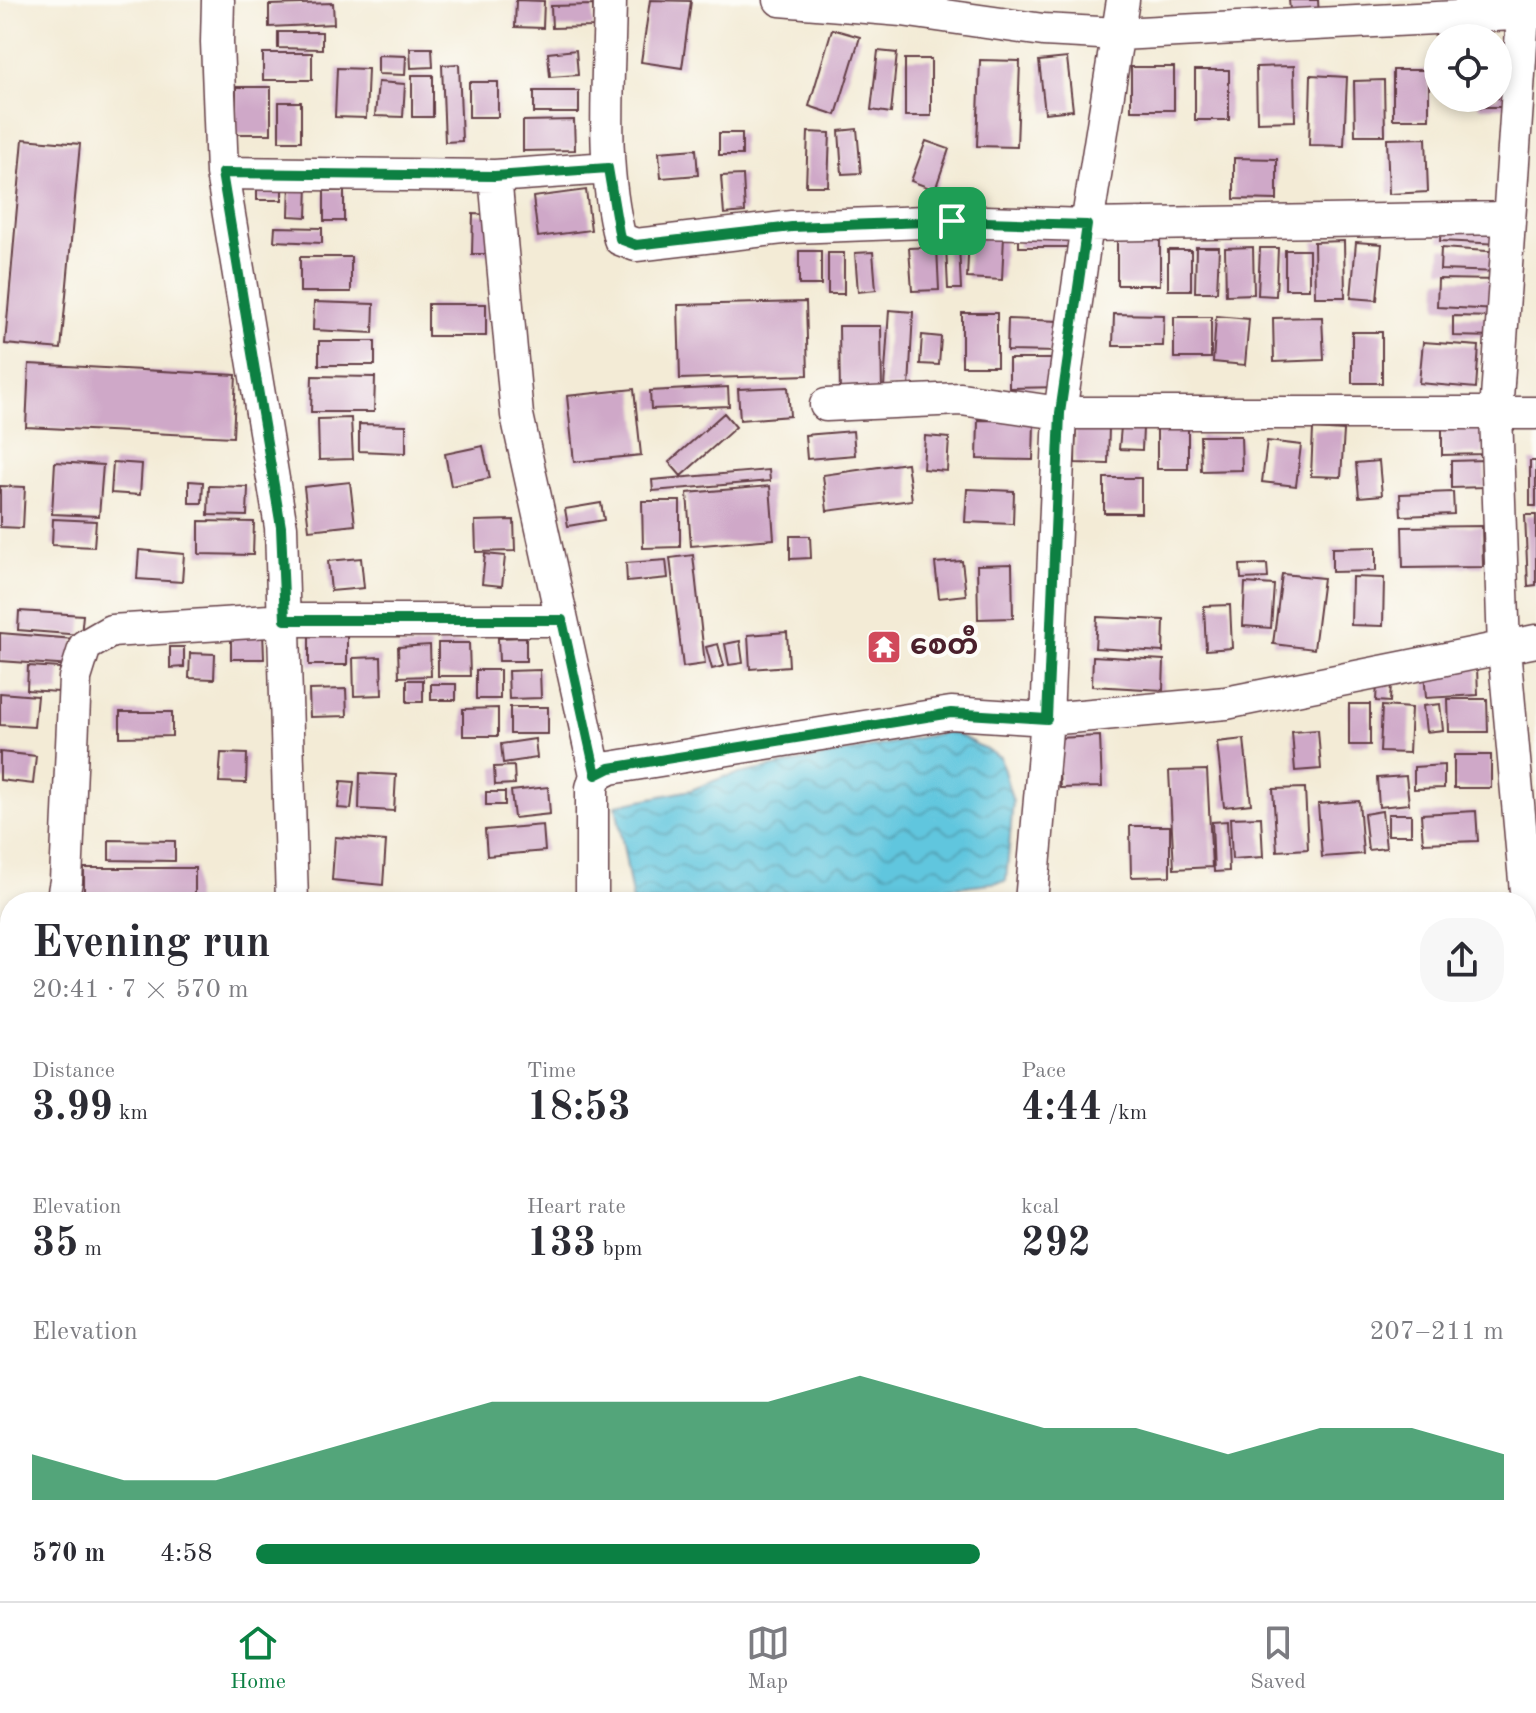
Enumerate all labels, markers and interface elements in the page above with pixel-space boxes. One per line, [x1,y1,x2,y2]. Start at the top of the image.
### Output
map controls [1424,24,1512,112]
button: locate [1424,24,1512,112]
pin [918,187,986,255]
icon: arrive [930,199,974,243]
place label: စေတီ [910,625,978,661]
temple icon: စေတီ [865,628,903,666]
button: share [1420,918,1504,1002]
text: Evening run [32,922,270,966]
text: 20:41 · 7 × 570 m [32,977,249,1003]
text: Distance [32,1060,115,1082]
text: Time [527,1060,576,1082]
text: Pace [1021,1060,1066,1082]
text: 3.99 [32,1089,113,1129]
text: 18:53 [527,1089,631,1129]
text: 4:44 [1021,1089,1102,1129]
text: km [113,1102,148,1124]
text: /km [1102,1102,1147,1124]
text: Elevation [32,1196,122,1218]
text: Heart rate [527,1196,626,1218]
text: kcal [1021,1196,1059,1218]
text: 35 [32,1225,78,1265]
text: 133 [527,1225,596,1265]
text: 292 [1021,1225,1091,1265]
text: m [78,1238,102,1260]
text: bpm [596,1238,643,1260]
text: Elevation [32,1319,138,1345]
text: 207–211 m [1369,1319,1504,1345]
text: 570 m [32,1541,105,1567]
text: 4:58 [160,1541,213,1567]
tab: Home [230,1621,286,1696]
tab: Map [746,1621,790,1696]
tab: Saved [1250,1621,1306,1696]

